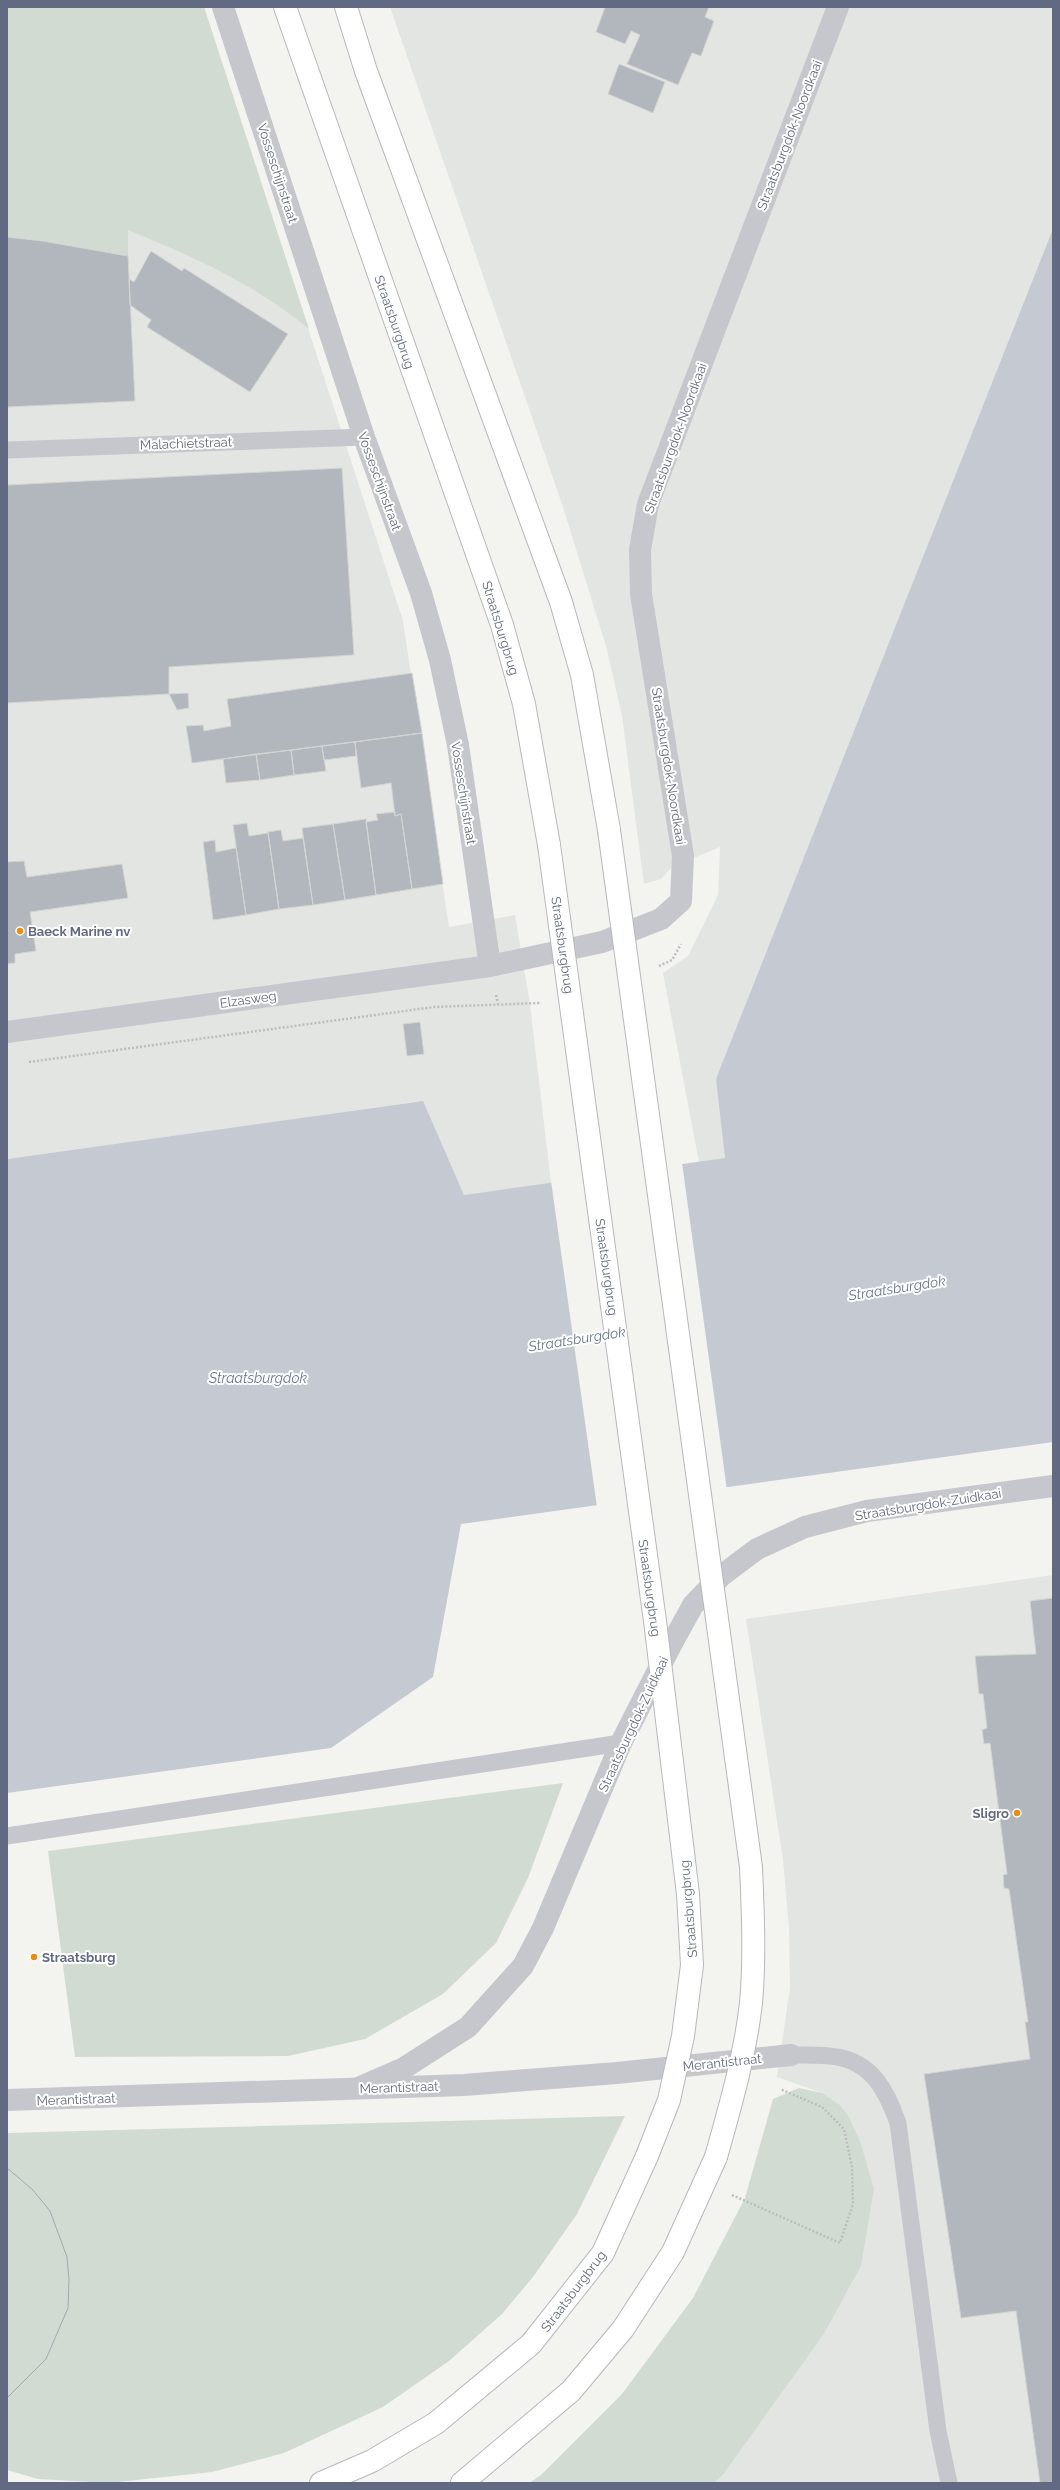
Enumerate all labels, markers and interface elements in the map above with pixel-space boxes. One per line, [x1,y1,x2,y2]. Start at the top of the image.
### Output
street label: Straatsburgdok-Noordkaai [754,58,825,212]
street label: Vosseschijnstraat [254,121,301,225]
street label: Straatsburgbrug [371,273,418,371]
street label: Straatsburgdok-Noordkaai [641,361,710,515]
street label: Vosseschijnstraat [355,430,405,533]
street label: Malachietstraat [140,434,233,453]
street label: Straatsburgbrug [479,579,522,677]
street label: Straatsburgdok-Noordkaai [649,686,688,846]
street label: Vosseschijnstraat [448,741,479,846]
street label: Straatsburgbrug [548,896,577,995]
place label: Baeck Marine nv [28,924,131,939]
marker: Baeck Marine nv [15,926,25,936]
street label: Elzasweg [219,988,277,1011]
street label: Straatsburgbrug [592,1218,621,1317]
water label: Straatsburgdok [846,1272,947,1304]
water label: Straatsburgdok [526,1323,627,1355]
water label: Straatsburgdok [208,1370,308,1386]
street label: Straatsburgdok-Zuidkaai [854,1486,1002,1523]
street label: Straatsburgbrug [635,1539,664,1638]
street label: Straatsburgdok-Zuidkaai [595,1654,671,1794]
place label: Sligro [973,1806,1009,1821]
marker: Sligro [1012,1808,1022,1818]
street label: Straatsburgbrug [677,1860,700,1958]
place label: Straatsburg [42,1950,116,1965]
marker: Straatsburg [29,1952,39,1962]
street label: Merantistraat [682,2051,763,2074]
street label: Merantistraat [359,2079,439,2096]
street label: Merantistraat [36,2091,116,2108]
street label: Straatsburgbrug [538,2248,609,2335]

